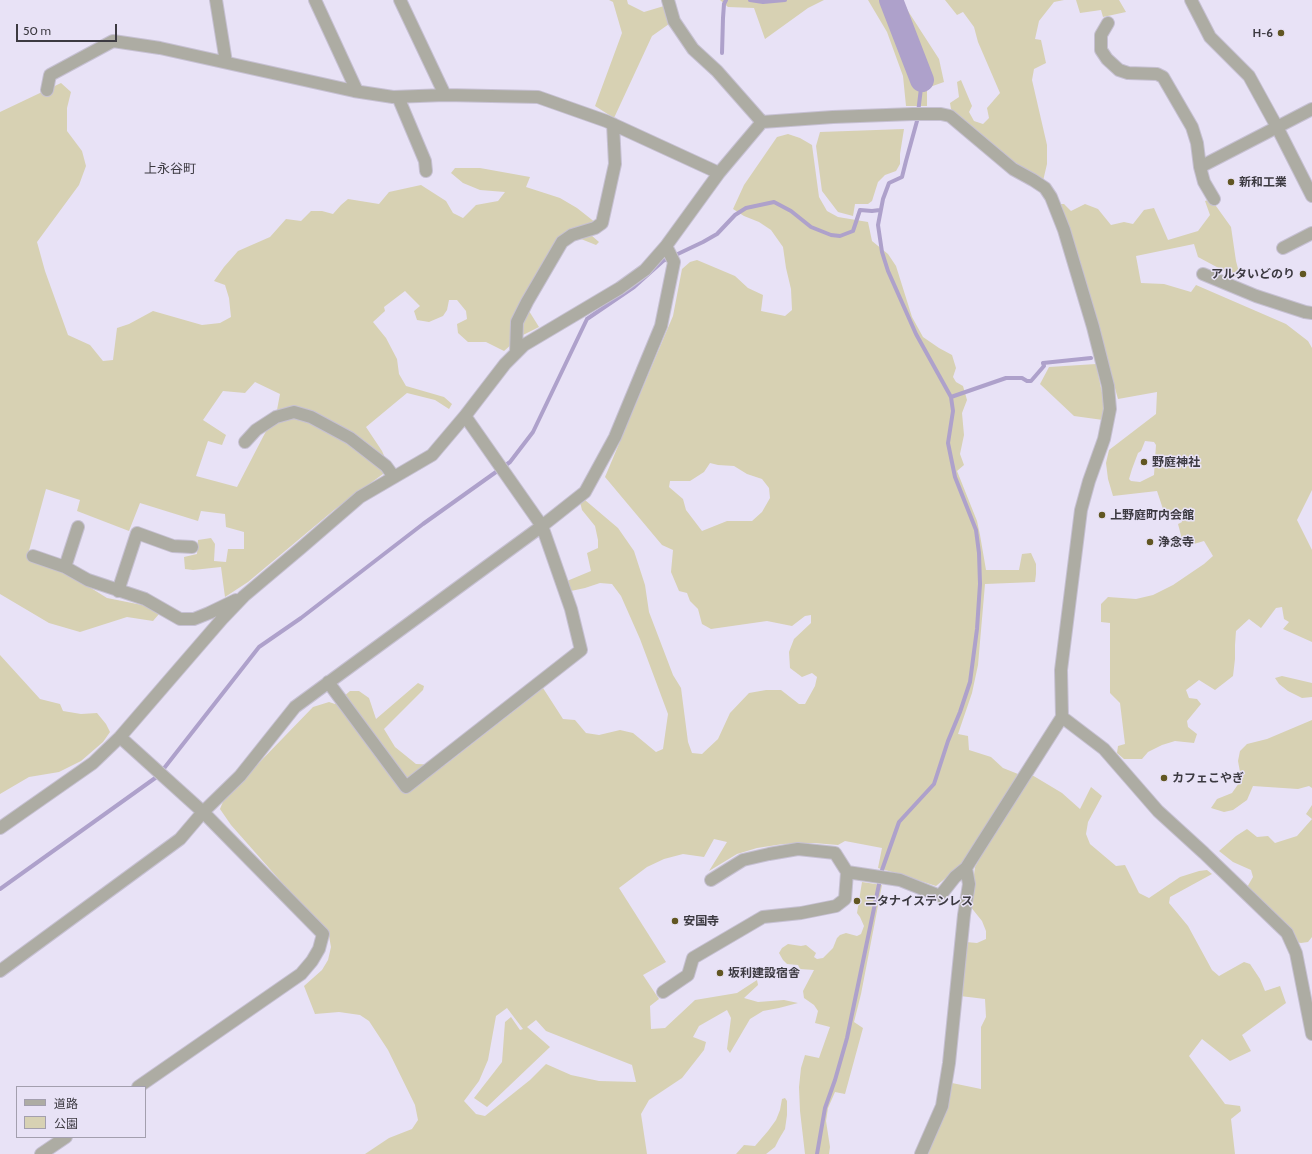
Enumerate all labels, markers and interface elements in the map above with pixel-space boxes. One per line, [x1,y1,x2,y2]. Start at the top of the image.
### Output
scale bar [18,16,119,42]
text: 50 m [23,23,51,38]
place label: H-6 [1252,26,1273,40]
marker: H-6 [1276,28,1286,38]
district label: 上永谷町 [144,161,196,177]
place label: 新和工業 [1239,175,1287,189]
marker: 新和工業 [1226,177,1236,187]
place label: アルタいどのり [1211,267,1295,281]
marker: アルタいどのり [1298,269,1308,279]
place label: 野庭神社 [1152,455,1200,469]
marker: 野庭神社 [1139,457,1149,467]
place label: 上野庭町内会館 [1110,508,1194,522]
marker: 上野庭町内会館 [1097,510,1107,520]
place label: 浄念寺 [1158,535,1194,549]
marker: 浄念寺 [1145,537,1155,547]
place label: カフェこやぎ [1172,771,1244,785]
marker: カフェこやぎ [1159,773,1169,783]
place label: ニタナイステンレス [865,894,973,908]
marker: ニタナイステンレス [852,896,862,906]
place label: 安国寺 [683,914,719,928]
marker: 安国寺 [670,916,680,926]
place label: 坂利建設宿舎 [728,966,800,980]
marker: 坂利建設宿舎 [715,968,725,978]
legend [16,1086,146,1138]
text: 道路 [54,1096,78,1111]
text: 公園 [54,1116,78,1131]

